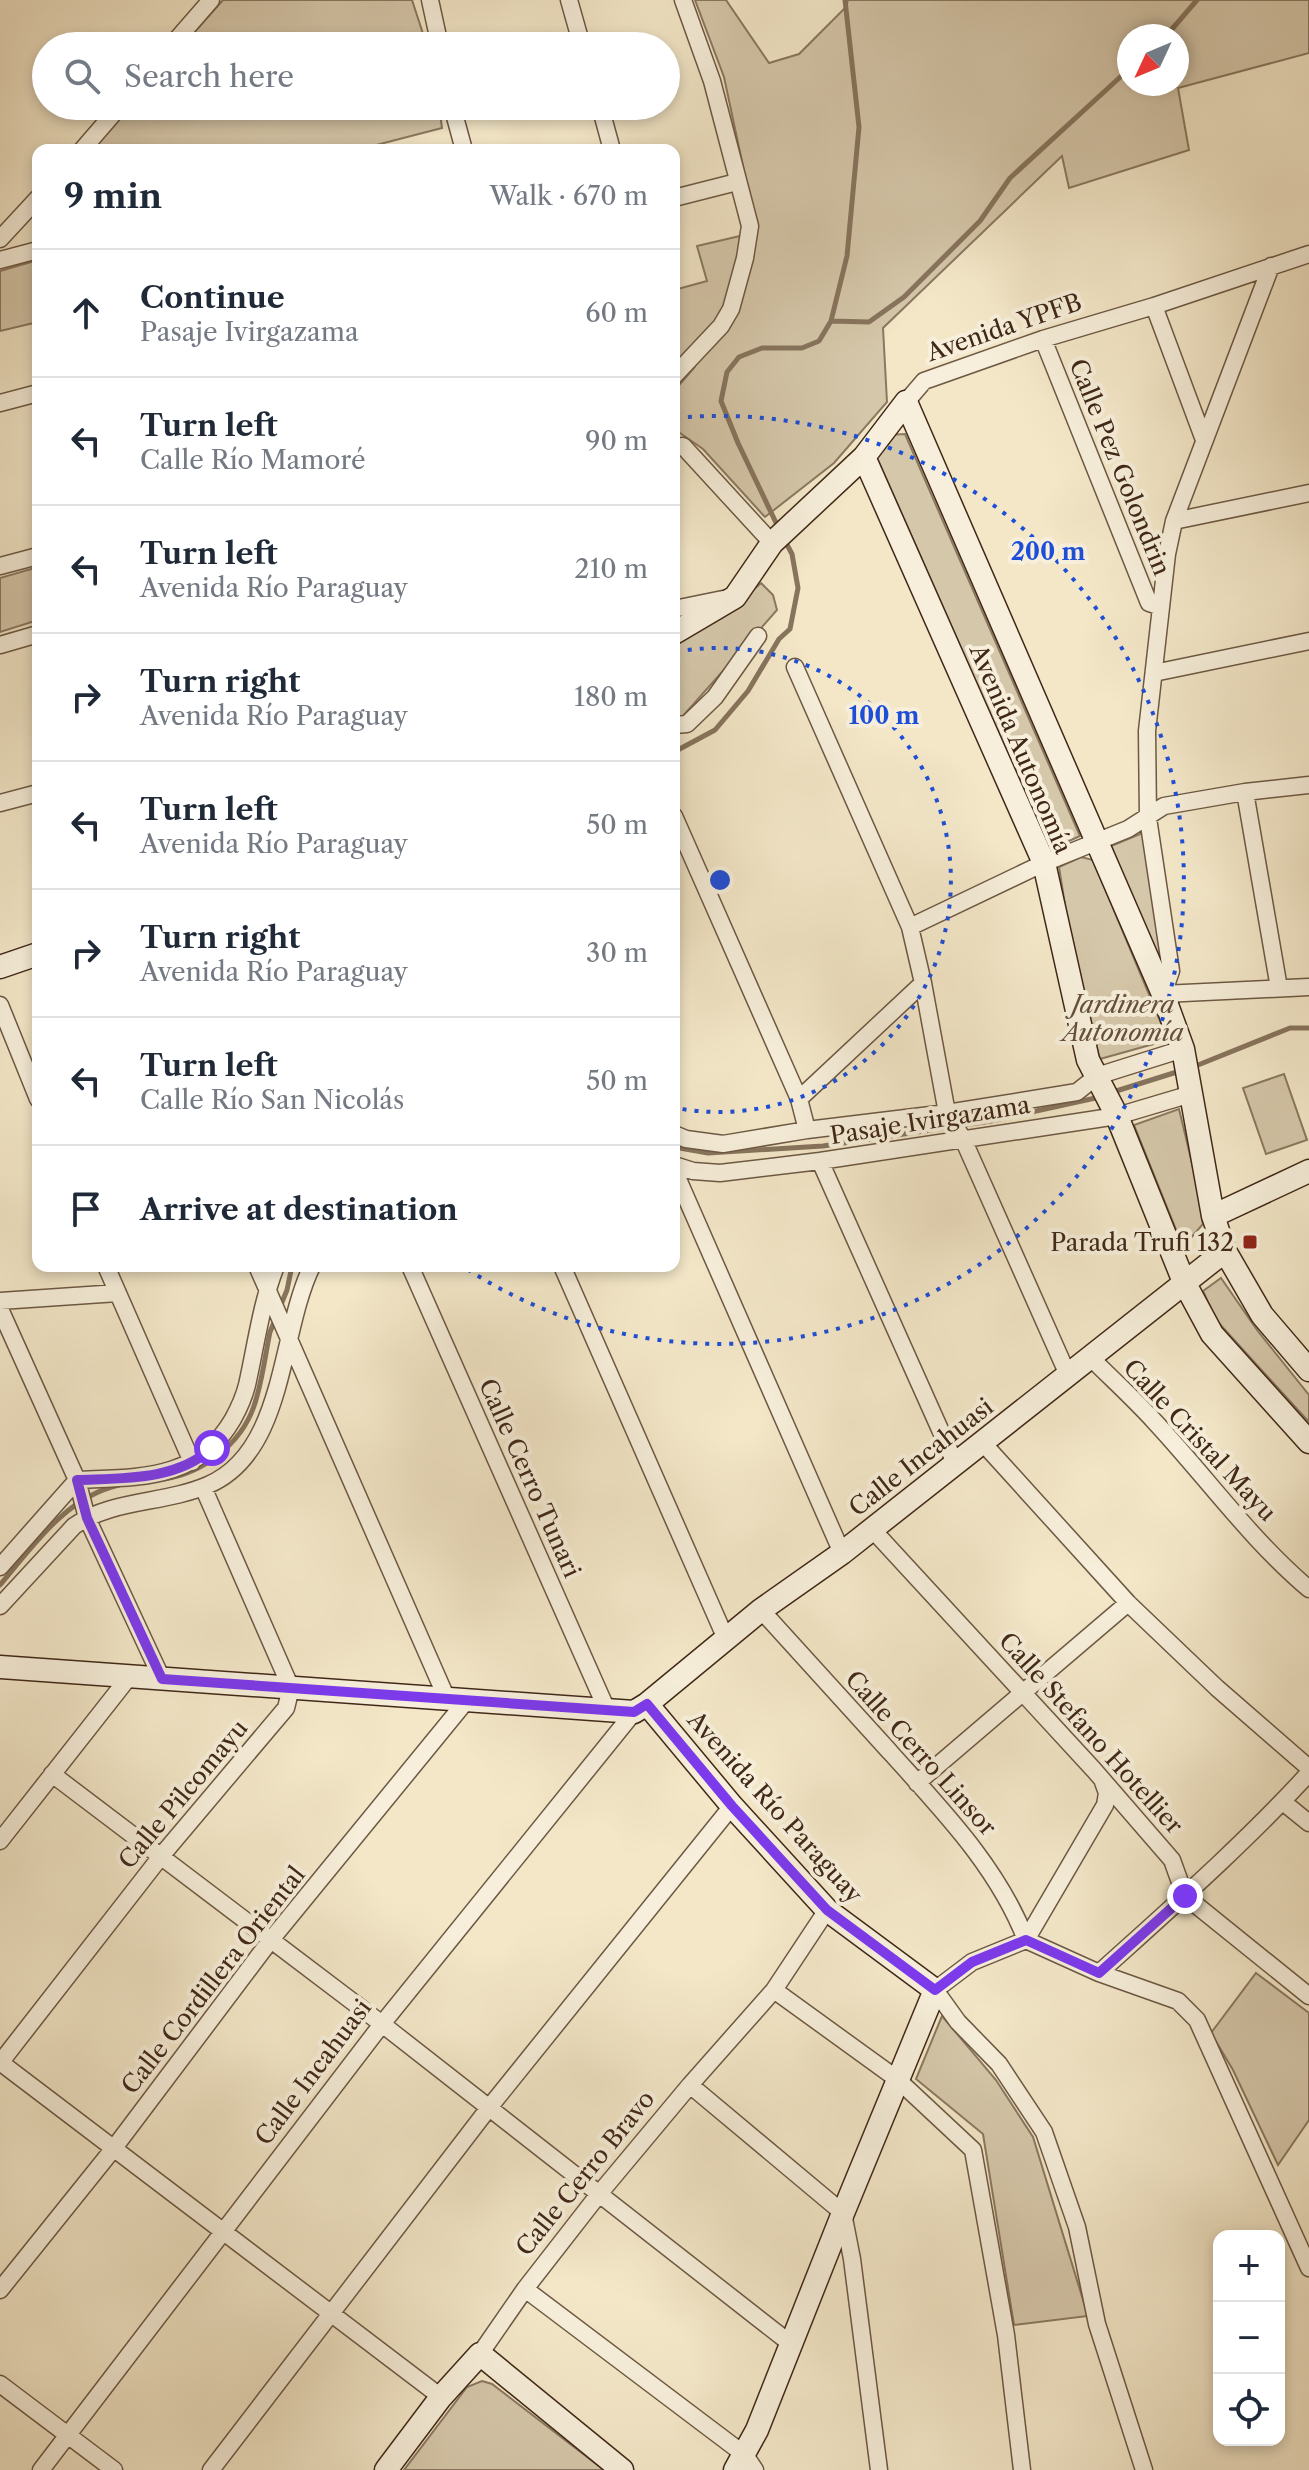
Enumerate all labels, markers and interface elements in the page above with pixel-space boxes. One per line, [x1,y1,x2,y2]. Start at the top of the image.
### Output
north arrow [1117,24,1189,96]
search box [32,32,680,120]
icon: search [60,54,104,98]
text: Search here [124,58,294,95]
text: 9 min [64,175,162,217]
text: Walk · 670 m [489,180,648,212]
text: Continue [140,279,285,316]
street label: Avenida YPFB [922,287,1085,367]
icon: ahead [64,291,108,335]
text: 60 m [585,297,648,329]
text: Pasaje Ivirgazama [140,316,359,348]
street label: Calle Pez Golondrin [1063,355,1177,579]
text: Turn left [140,407,277,444]
icon: left [64,419,108,463]
text: 90 m [585,425,648,457]
text: Calle Río Mamoré [140,444,366,476]
text: Turn left [140,535,277,572]
text: 200 m [1011,537,1085,566]
icon: left [64,547,108,591]
text: 210 m [575,553,648,585]
text: Avenida Río Paraguay [140,572,408,604]
street label: Avenida Autonomía [963,639,1078,858]
text: Turn right [140,663,300,700]
icon: right [64,675,108,719]
text: 180 m [574,681,648,713]
text: Avenida Río Paraguay [140,700,408,732]
text: 100 m [848,701,920,730]
text: Turn left [140,791,277,828]
icon: left [64,803,108,847]
text: 50 m [586,809,648,841]
text: Avenida Río Paraguay [140,828,408,860]
centre of rings [706,866,734,894]
text: Turn right [140,919,300,956]
icon: right [64,931,108,975]
text: 30 m [586,937,648,969]
text: Avenida Río Paraguay [140,956,408,988]
park label: Jardinera Autonomía [1058,990,1184,1047]
text: Turn left [140,1047,277,1084]
icon: left [64,1059,108,1103]
text: 50 m [586,1065,648,1097]
text: Calle Río San Nicolás [140,1084,404,1116]
street label: Pasaje Ivirgazama [828,1090,1032,1150]
icon: arrive [64,1187,108,1231]
text: Arrive at destination [140,1191,458,1228]
place label: Parada Trufi 132 [1050,1228,1234,1257]
marker: Parada Trufi 132 [1241,1233,1259,1251]
street label: Calle Cristal Mayu [1118,1353,1282,1527]
street label: Calle Cerro Tunari [473,1374,587,1582]
street label: Calle Incahuasi [843,1392,999,1522]
route start [194,1430,230,1466]
street label: Calle Stefano Hotellier [993,1626,1189,1840]
street label: Calle Cerro Linsor [839,1665,1003,1841]
street label: Avenida Río Paraguay [681,1705,869,1909]
street label: Calle Pilcomayu [112,1714,254,1874]
street label: Calle Cordillera Oriental [115,1860,311,2100]
route end [1167,1878,1203,1914]
street label: Calle Incahuasi [249,1993,377,2151]
street label: Calle Cerro Bravo [510,2085,660,2261]
map controls [1213,2230,1285,2446]
button: + [1213,2230,1285,2302]
button: − [1213,2302,1285,2374]
button: locate [1213,2374,1285,2446]

